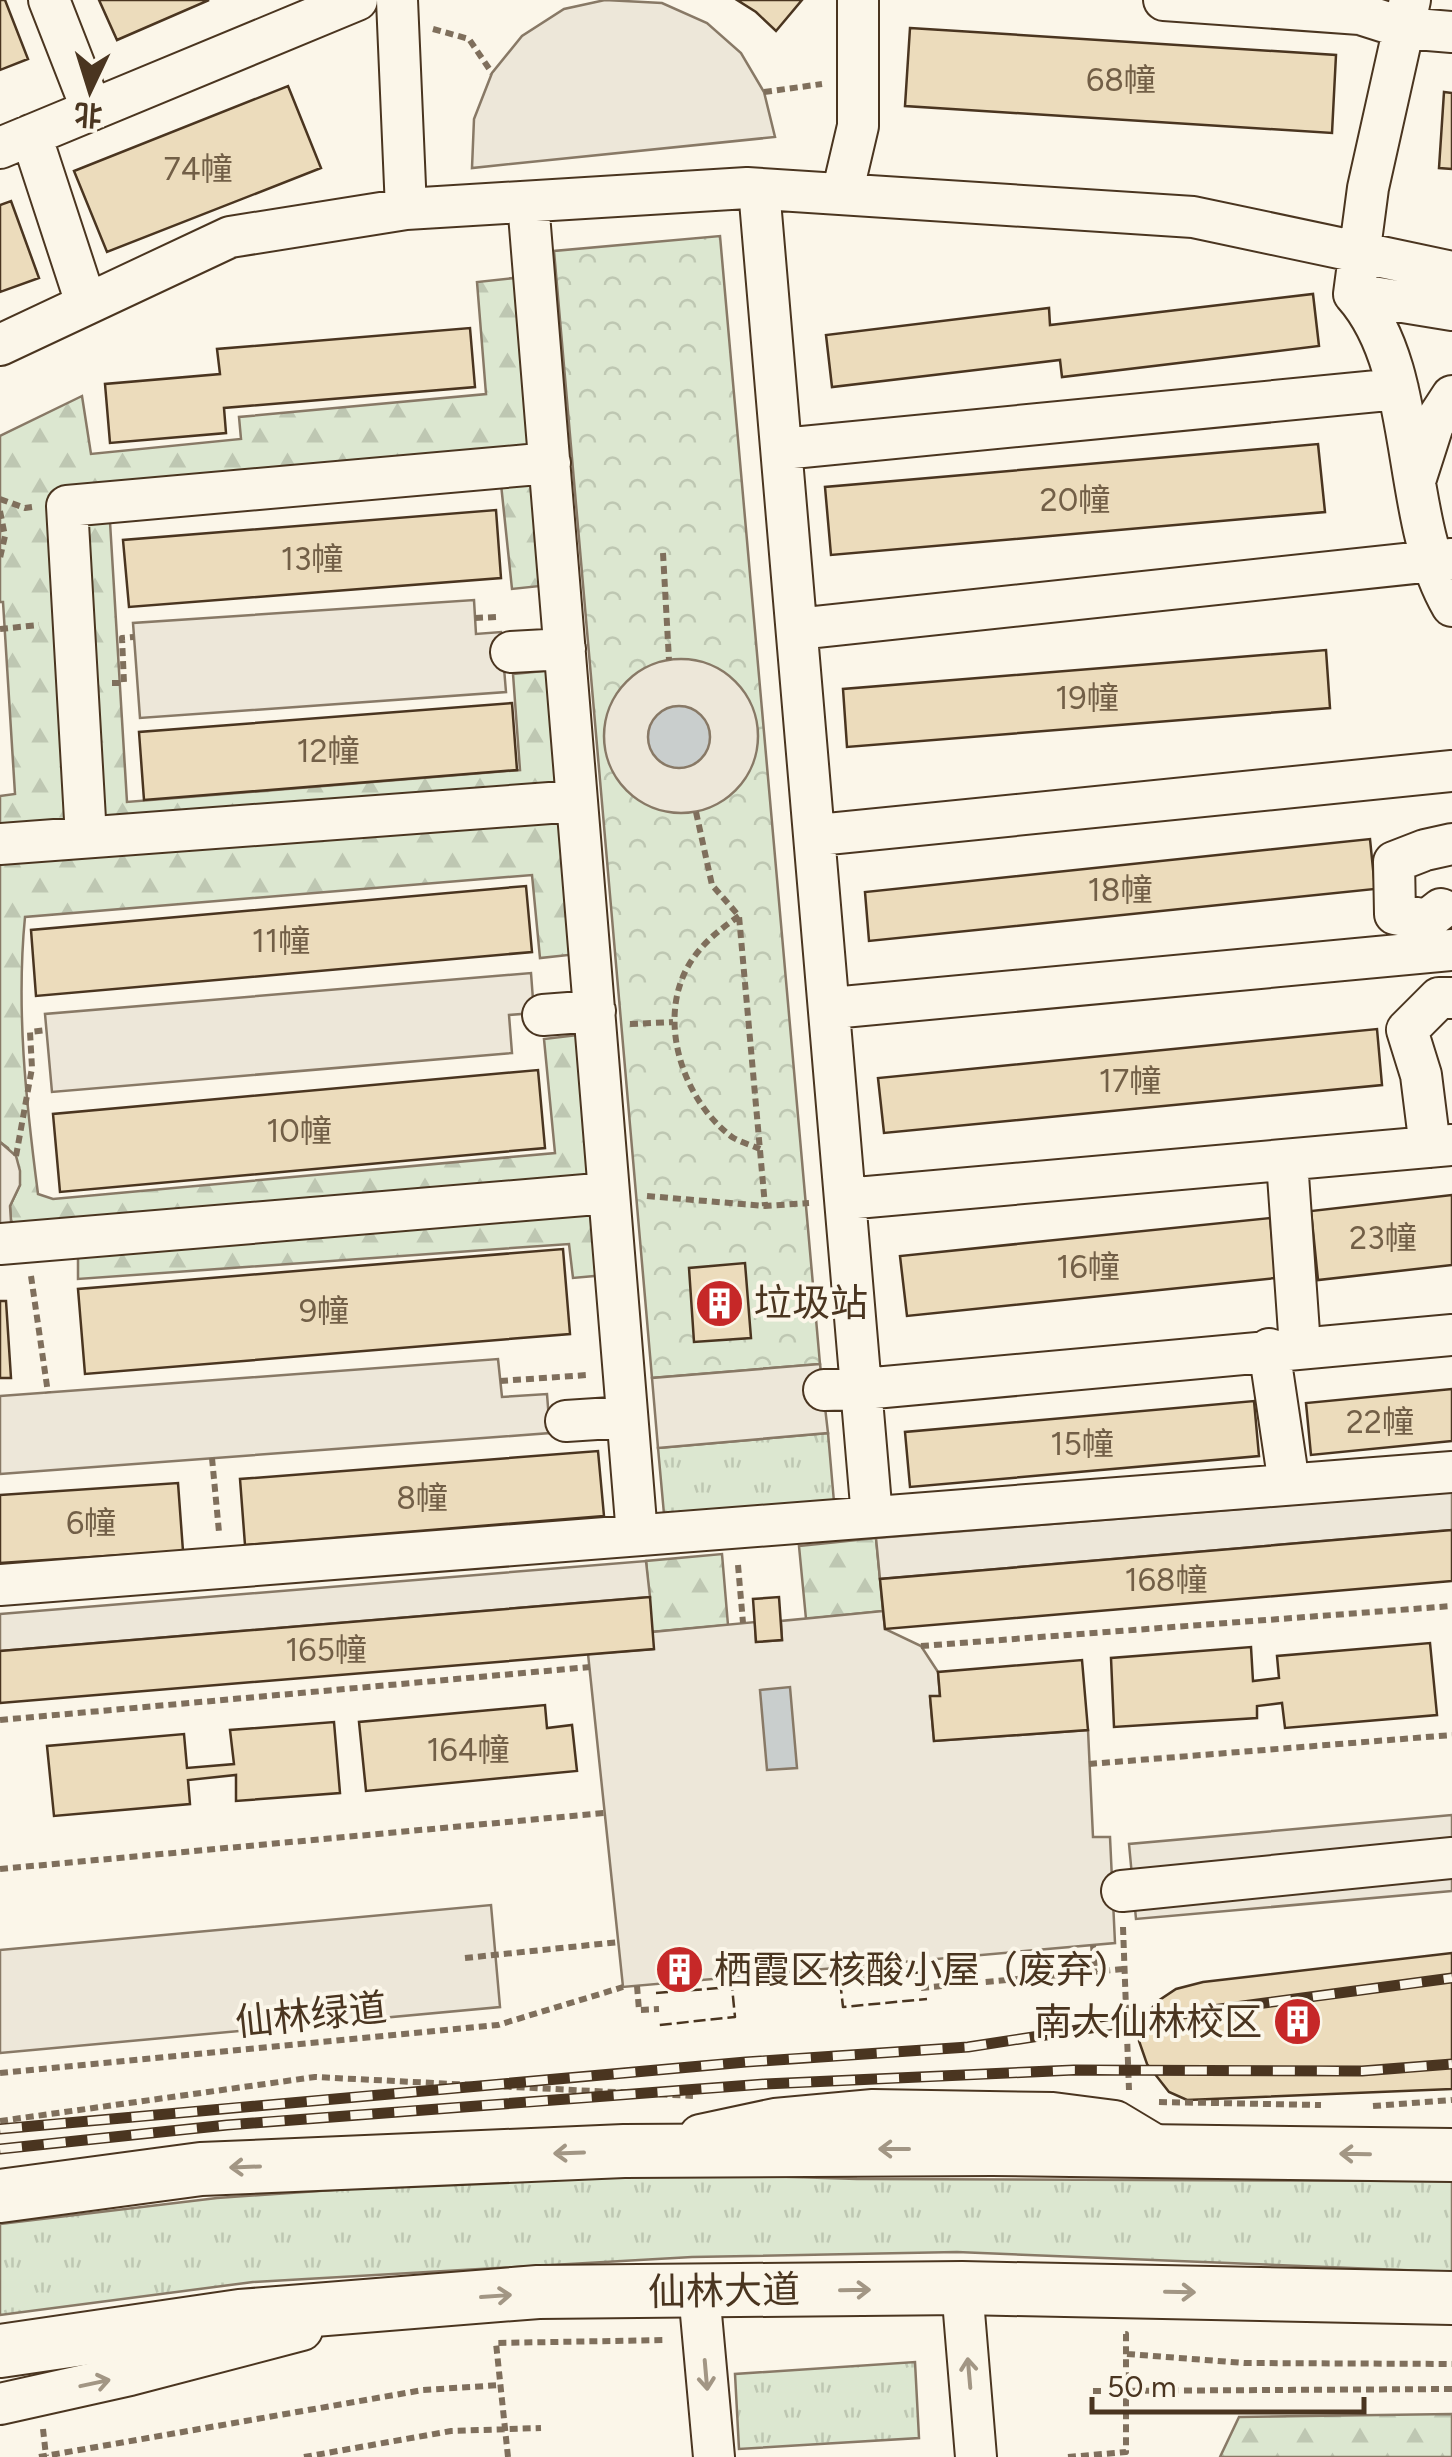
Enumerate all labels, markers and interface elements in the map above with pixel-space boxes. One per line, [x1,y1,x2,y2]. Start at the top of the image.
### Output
north arrow [40,40,140,140]
house number: 68幢 [1086,61,1156,99]
text: 北 [73,97,103,133]
house number: 74幢 [163,150,233,188]
house number: 20幢 [1040,481,1110,519]
house number: 13幢 [281,540,343,578]
house number: 19幢 [1055,679,1119,717]
house number: 12幢 [296,732,360,770]
house number: 18幢 [1088,871,1152,909]
house number: 11幢 [252,922,310,960]
house number: 17幢 [1099,1062,1161,1100]
house number: 10幢 [266,1112,332,1150]
house number: 23幢 [1349,1219,1417,1257]
house number: 16幢 [1056,1248,1120,1286]
building icon: 垃圾站 [693,1277,745,1329]
place label: 垃圾站 [754,1280,868,1326]
house number: 9幢 [299,1292,349,1330]
house number: 22幢 [1346,1403,1414,1441]
house number: 15幢 [1050,1425,1114,1463]
house number: 8幢 [396,1479,448,1517]
house number: 6幢 [66,1504,116,1542]
house number: 168幢 [1125,1561,1207,1599]
house number: 165幢 [285,1631,367,1669]
house number: 164幢 [426,1731,510,1769]
building icon: 栖霞区核酸小屋（废弃） [653,1944,705,1996]
place label: 栖霞区核酸小屋（废弃） [714,1947,1132,1993]
street label: 仙林绿道 [233,1984,389,2046]
building icon: 南大仙林校区 [1271,1996,1323,2048]
place label: 南大仙林校区 [1034,1999,1262,2045]
one-way arrow [879,2140,911,2159]
one-way arrow [554,2144,586,2163]
one-way arrow [1339,2144,1372,2164]
one-way arrow [229,2157,261,2176]
street label: 仙林大道 [648,2267,800,2315]
one-way arrow [838,2280,871,2300]
one-way arrow [1164,2282,1196,2301]
one-way arrow [479,2286,511,2305]
scale bar [1092,2352,1364,2414]
one-way arrow [959,2357,978,2389]
one-way arrow [697,2358,716,2390]
text: 50 m [1107,2368,1176,2405]
one-way arrow [78,2373,110,2391]

